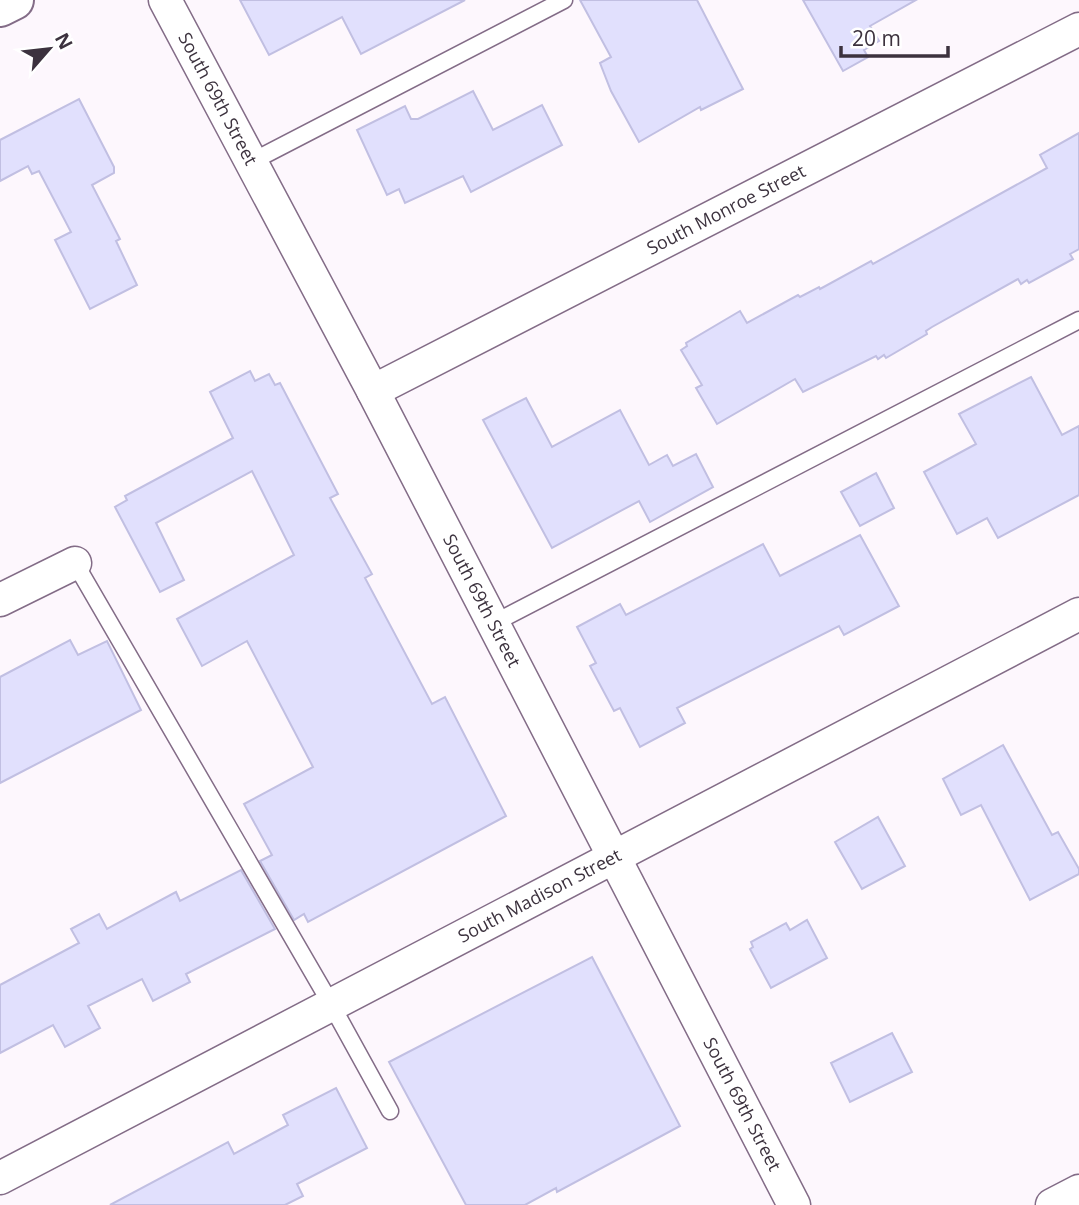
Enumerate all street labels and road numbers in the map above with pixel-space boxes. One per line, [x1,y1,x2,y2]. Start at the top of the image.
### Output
street label: South 69th Street [173,28,264,169]
street label: South Monroe Street [642,158,809,260]
street label: South 69th Street [438,529,527,671]
street label: South Madison Street [453,842,625,948]
street label: South 69th Street [698,1033,787,1175]

